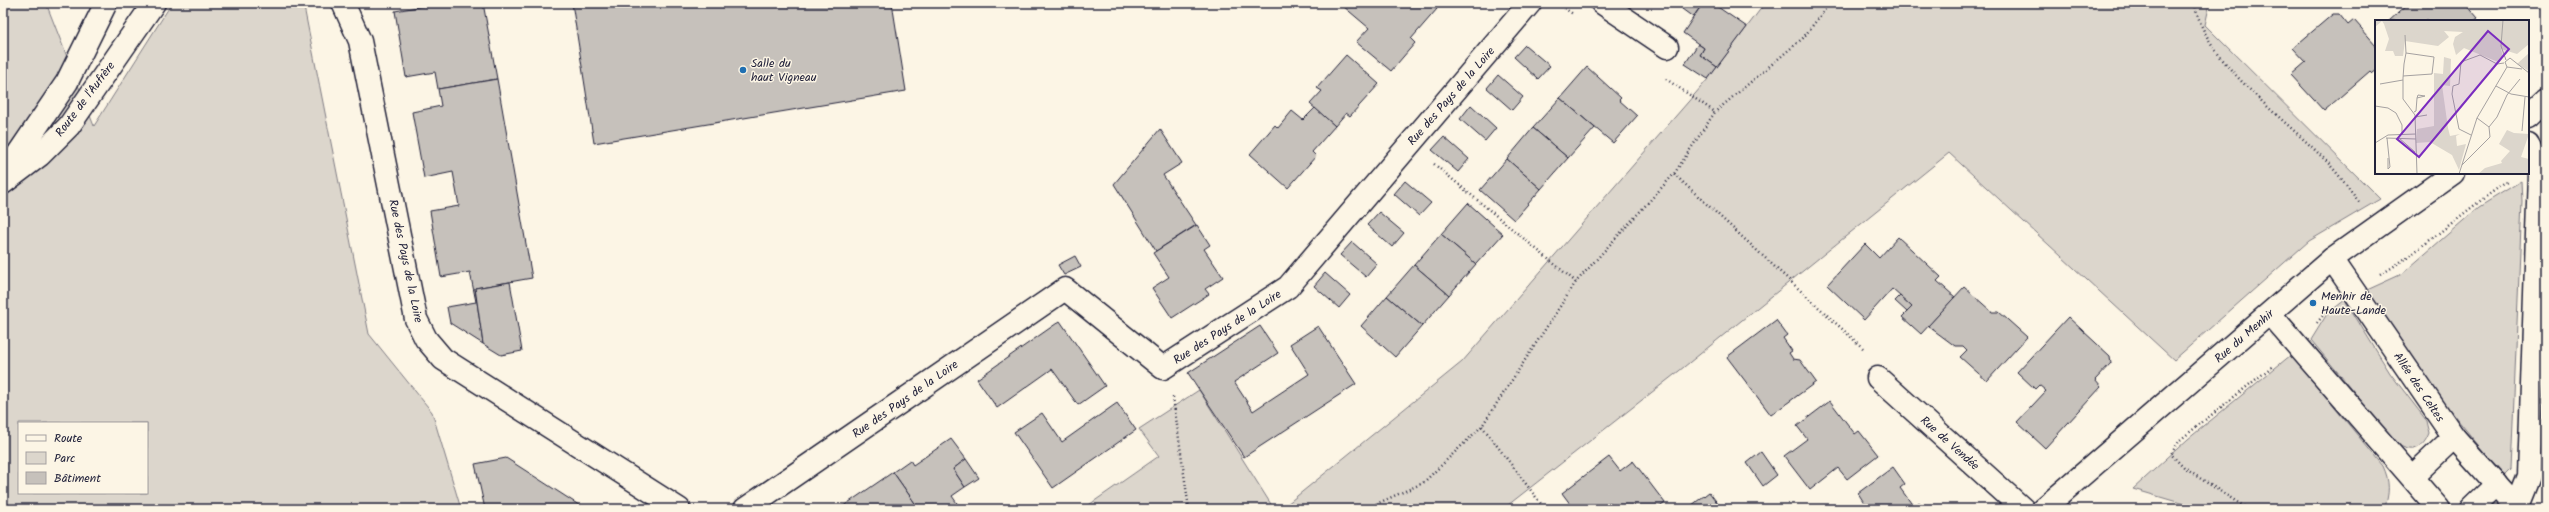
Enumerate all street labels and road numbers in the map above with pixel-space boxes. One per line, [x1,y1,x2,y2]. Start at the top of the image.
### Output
street label: Rue des Pays de la Loire [1403,42,1500,150]
street label: Route de l'Aufrère [51,57,120,141]
street label: Rue des Pays de la Loire [383,198,428,325]
street label: Rue des Pays de la Loire [1169,285,1286,370]
street label: Rue du Menhir [2210,304,2279,368]
street label: Allée des Celtes [2388,349,2449,426]
street label: Rue des Pays de la Loire [848,355,963,443]
street label: Rue de Vendée [1916,412,1984,476]

